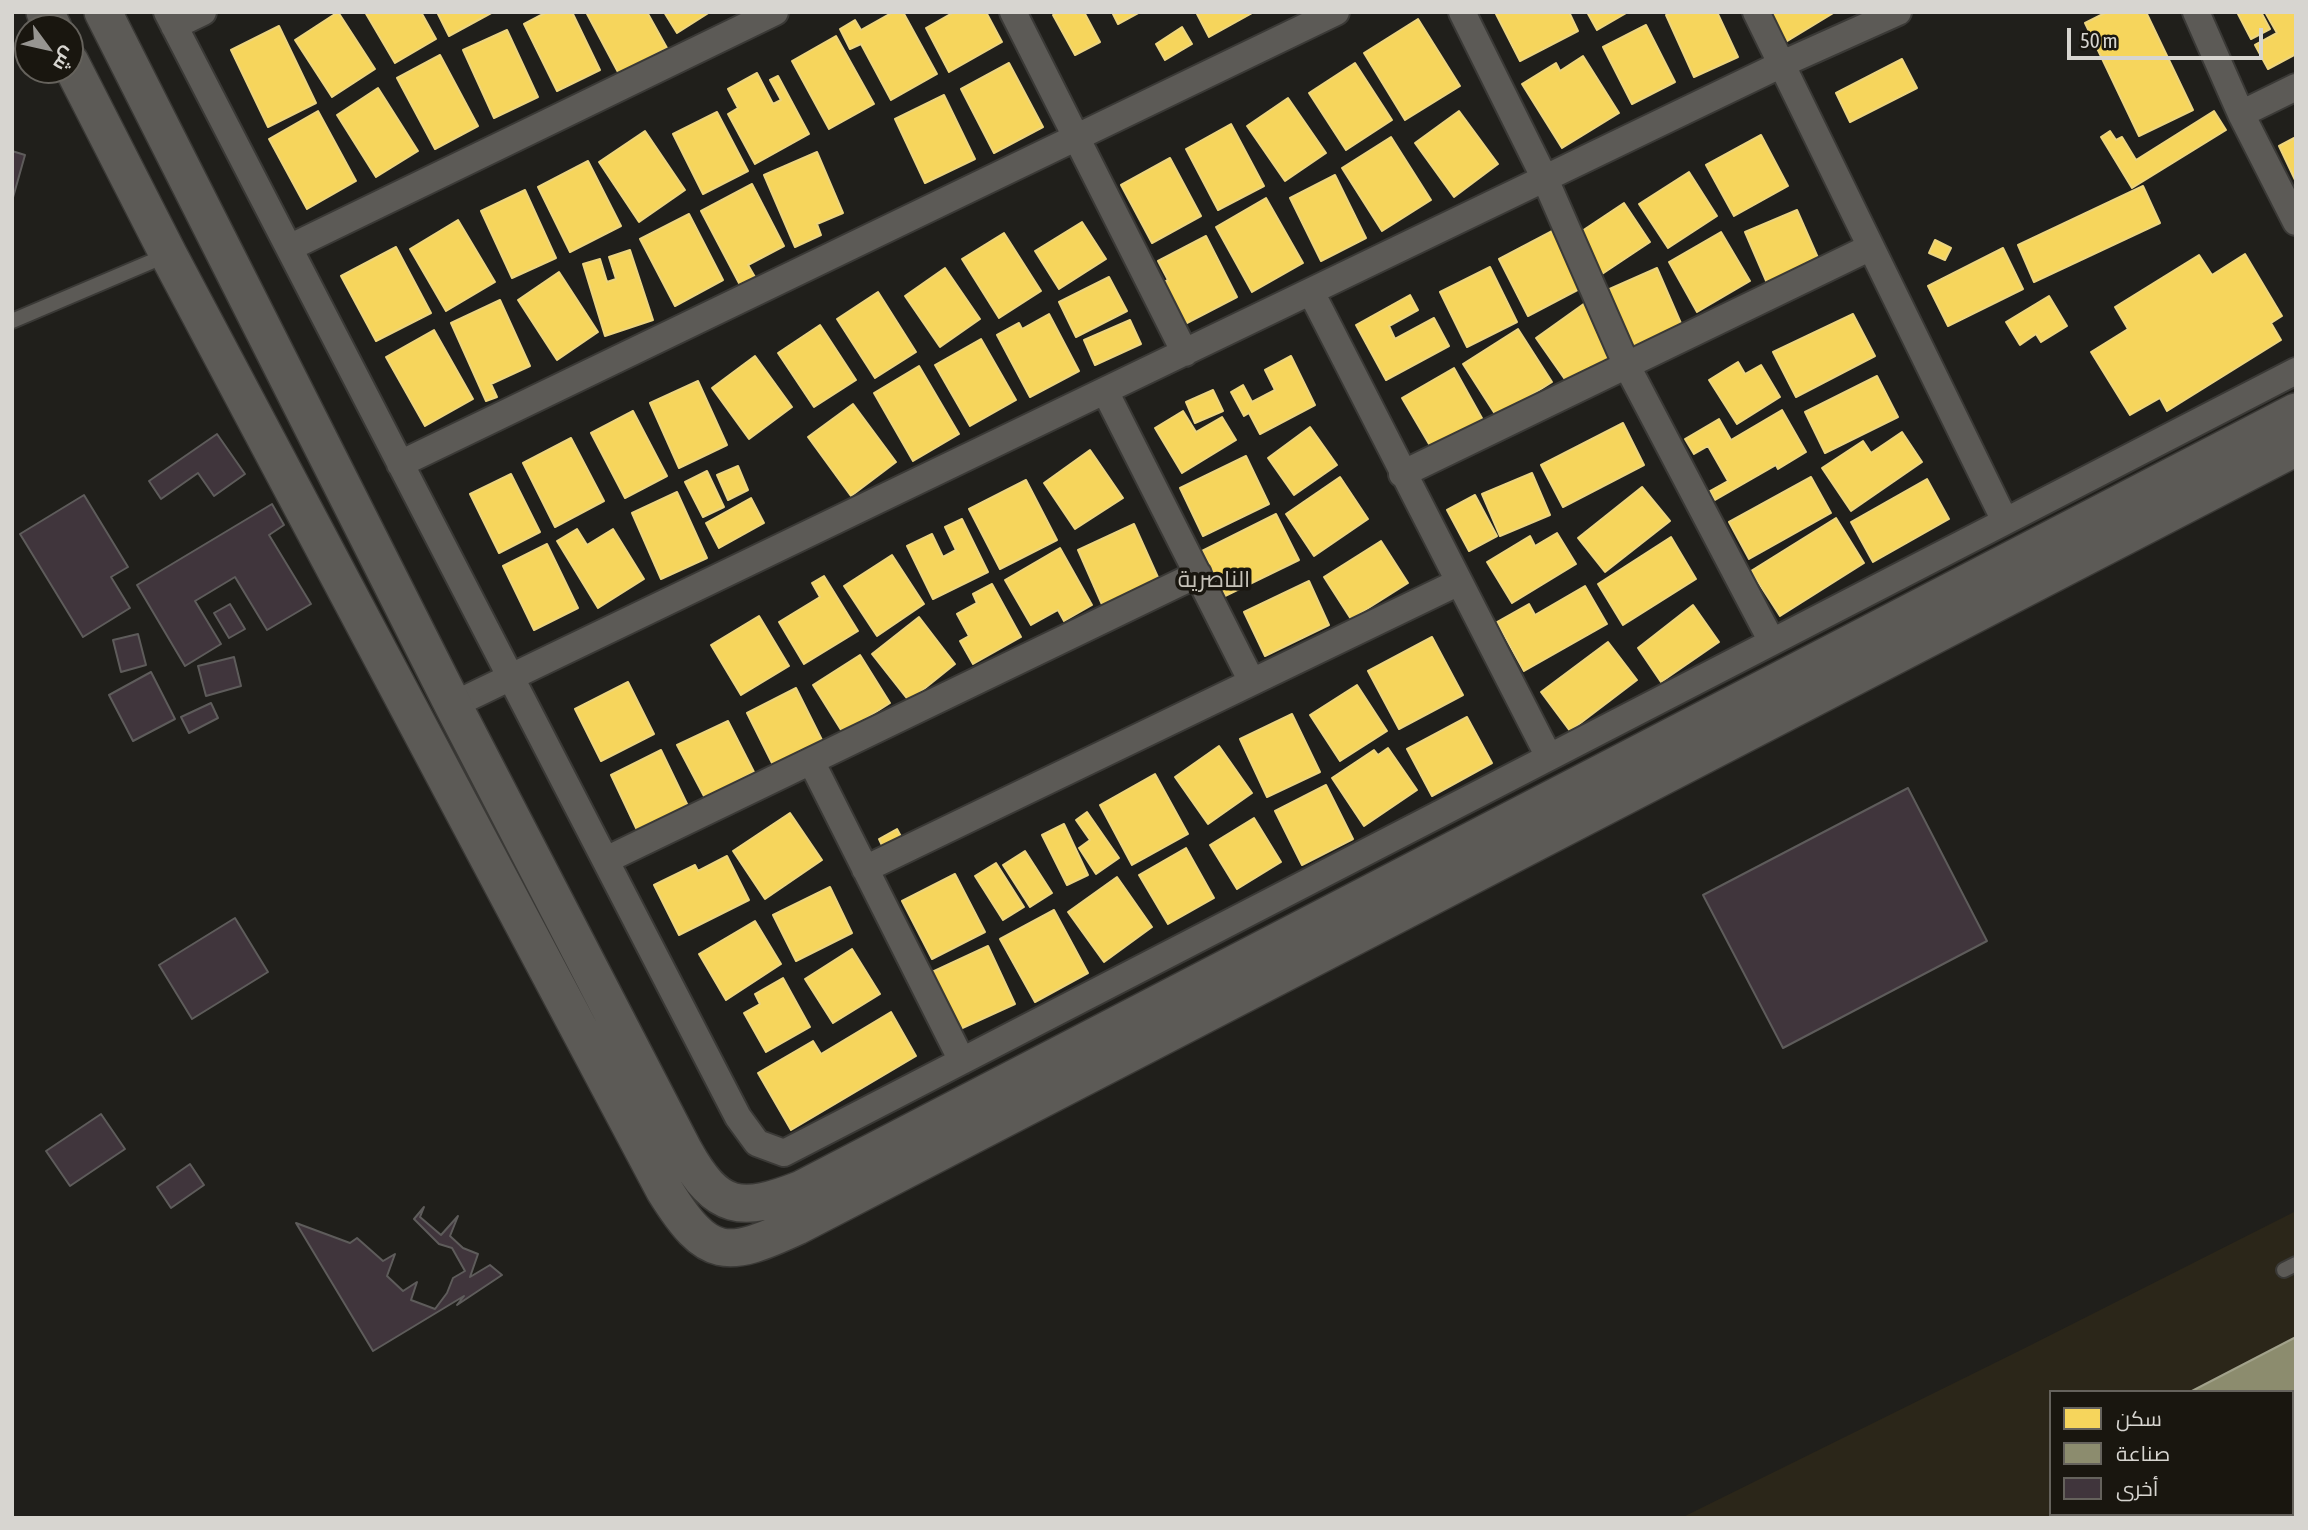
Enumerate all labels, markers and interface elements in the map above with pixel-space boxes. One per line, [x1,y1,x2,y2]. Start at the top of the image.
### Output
north arrow [14,14,84,84]
scale bar [2070,14,2266,58]
text: 50 m [2080,28,2118,52]
text: ش [49,43,81,76]
district label: الناصرية [1178,566,1250,594]
legend [2049,1390,2294,1516]
text: سكن [2116,1406,2162,1430]
text: صناعة [2116,1441,2170,1465]
text: أخرى [2116,1476,2158,1500]

